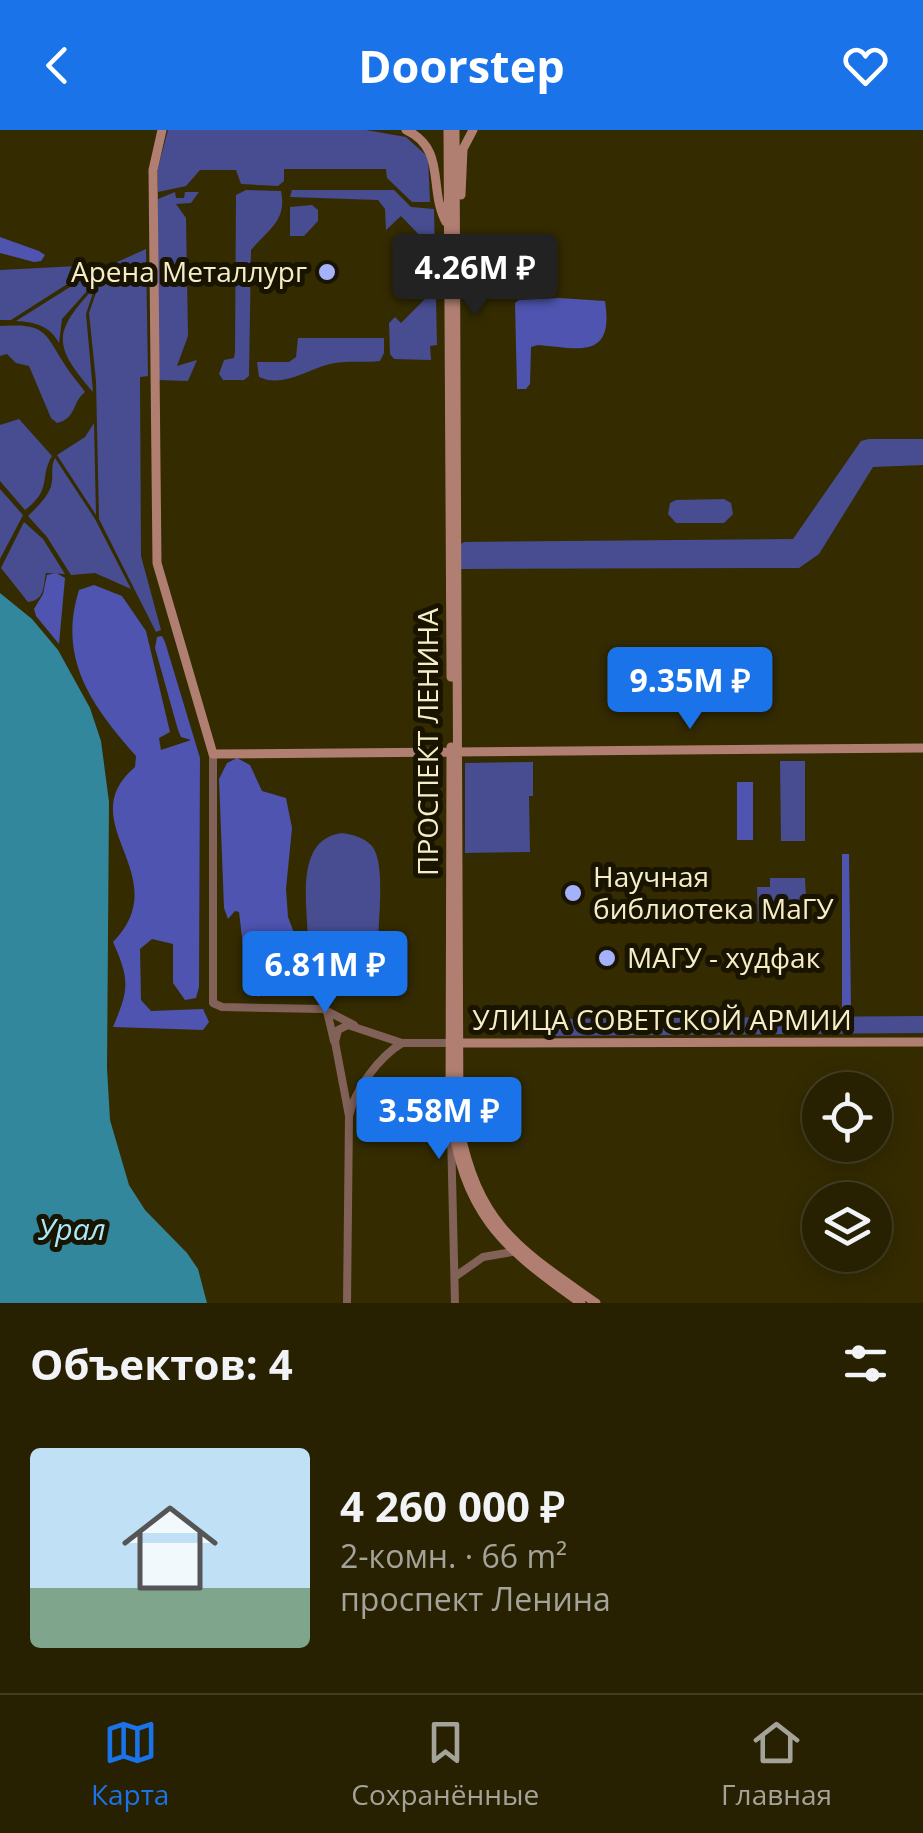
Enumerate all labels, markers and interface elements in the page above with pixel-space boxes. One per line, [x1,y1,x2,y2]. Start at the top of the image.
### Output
text: Doorstep [358,35,565,96]
icon: back [30,38,85,93]
icon: heart [838,38,893,93]
pin: 4.26M ₽ [383,234,567,319]
text: 4.26M ₽ [414,245,536,288]
place label: Арена Металлург [71,252,307,290]
marker: Арена Металлург [316,261,338,283]
street label: ПРОСПЕКТ ЛЕНИНА [408,608,446,876]
pin: 9.35M ₽ [598,647,782,732]
text: 9.35M ₽ [629,658,751,701]
place label: Научная библиотека МаГУ [593,857,834,927]
marker: Научная библиотека МаГУ [562,882,584,904]
pin: 6.81M ₽ [233,931,417,1016]
place label: МАГУ - худфак [627,938,821,976]
text: 6.81M ₽ [264,942,386,985]
marker: МАГУ - худфак [596,947,618,969]
street label: УЛИЦА СОВЕТСКОЙ АРМИИ [472,1000,852,1038]
map controls [802,1072,892,1272]
button: locate [802,1072,892,1162]
pin: 3.58M ₽ [347,1077,531,1162]
text: 3.58M ₽ [378,1088,500,1131]
button: layers [802,1182,892,1272]
water label: Урал [37,1208,106,1249]
text: Объектов: 4 [30,1335,293,1392]
icon: filters [838,1336,893,1391]
text: 4 260 000 ₽ [340,1477,565,1534]
icon: home [110,1488,230,1608]
text: 2-комн. · 66 m² [340,1534,567,1577]
text: проспект Ленина [340,1577,611,1620]
tab: Карта [91,1715,169,1813]
tab: Сохранённые [351,1715,539,1813]
tab: Главная [721,1715,832,1813]

